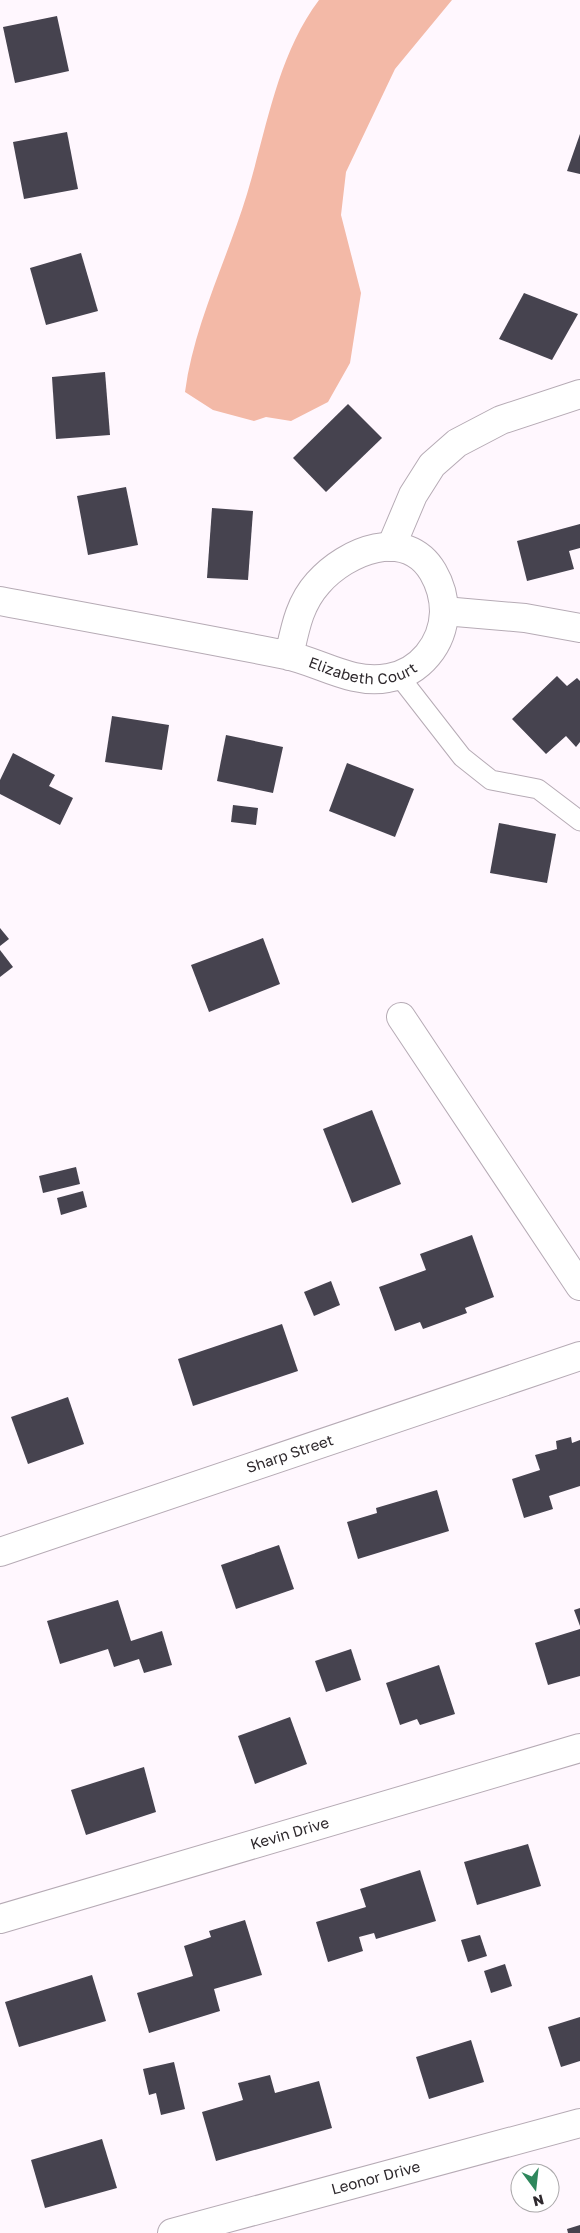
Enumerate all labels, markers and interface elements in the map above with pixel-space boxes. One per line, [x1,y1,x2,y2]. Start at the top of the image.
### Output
street label: Elizabeth Court [306,652,420,687]
street label: Sharp Street [244,1430,335,1476]
street label: Kevin Drive [248,1812,331,1853]
street label: Leonor Drive [329,2156,422,2198]
north arrow [510,2163,560,2213]
text: N [531,2191,546,2211]

